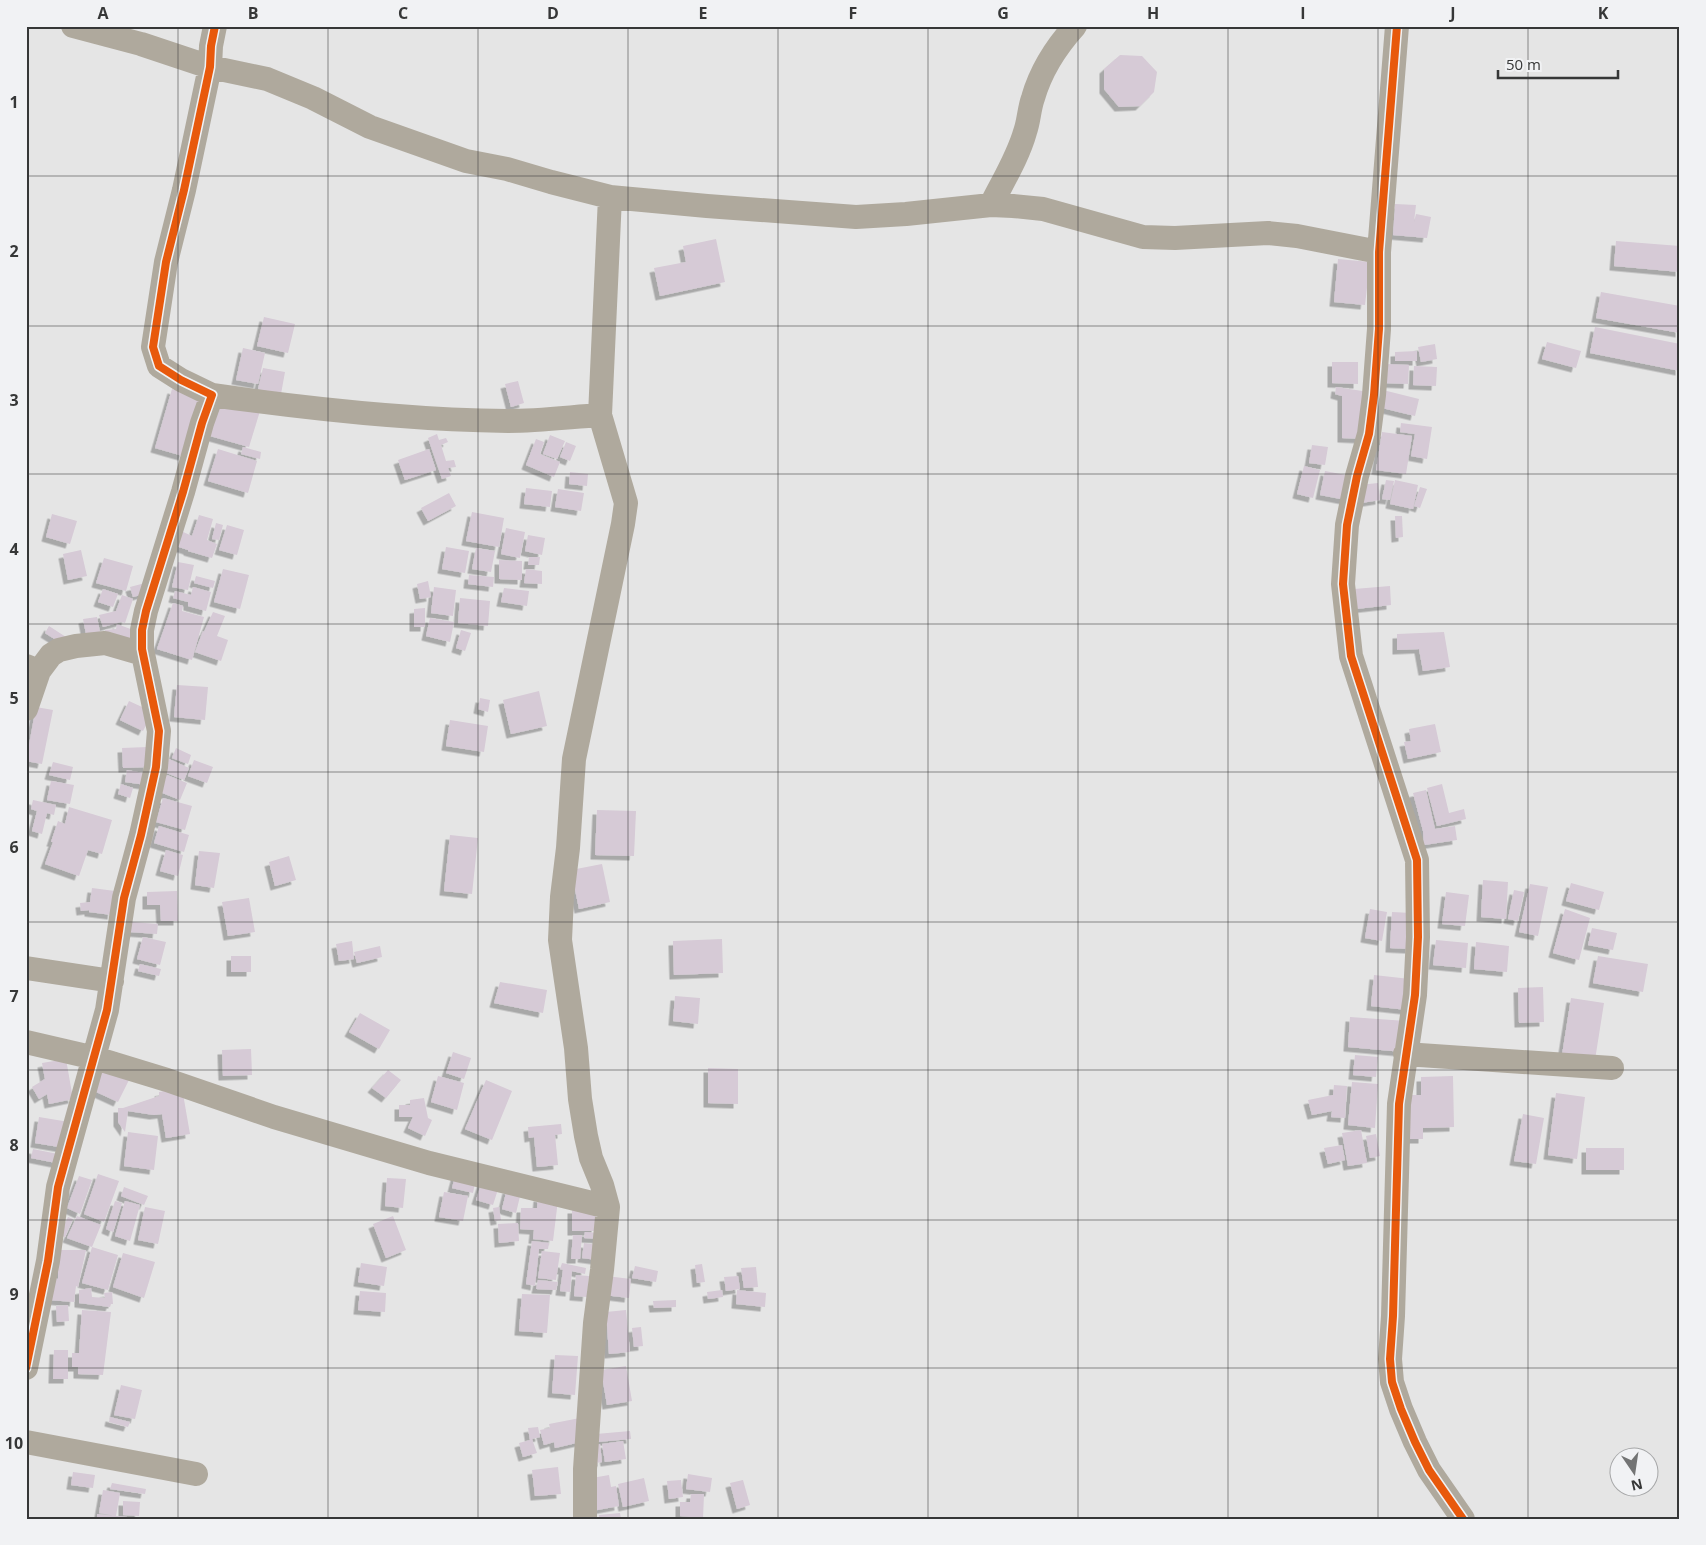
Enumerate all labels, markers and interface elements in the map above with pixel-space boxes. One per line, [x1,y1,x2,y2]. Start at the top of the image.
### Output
text: A [97,2,109,24]
text: B [248,2,258,24]
text: C [398,2,408,24]
text: D [547,2,559,24]
text: E [699,2,708,24]
text: F [849,2,857,24]
text: G [997,2,1009,24]
text: H [1147,2,1159,24]
text: I [1300,2,1306,24]
text: J [1448,2,1456,24]
text: K [1598,2,1609,24]
scale bar [1498,48,1618,80]
text: 50 m [1506,54,1541,74]
text: 1 [9,91,19,113]
text: 2 [9,240,19,262]
text: 3 [9,389,19,411]
text: 4 [9,538,19,560]
text: 5 [9,687,19,709]
text: 6 [9,836,19,858]
text: 7 [9,985,19,1007]
text: 8 [9,1134,19,1156]
text: 9 [9,1283,19,1305]
text: 10 [5,1432,23,1454]
north arrow [1608,1448,1658,1498]
text: N [1629,1475,1645,1496]

